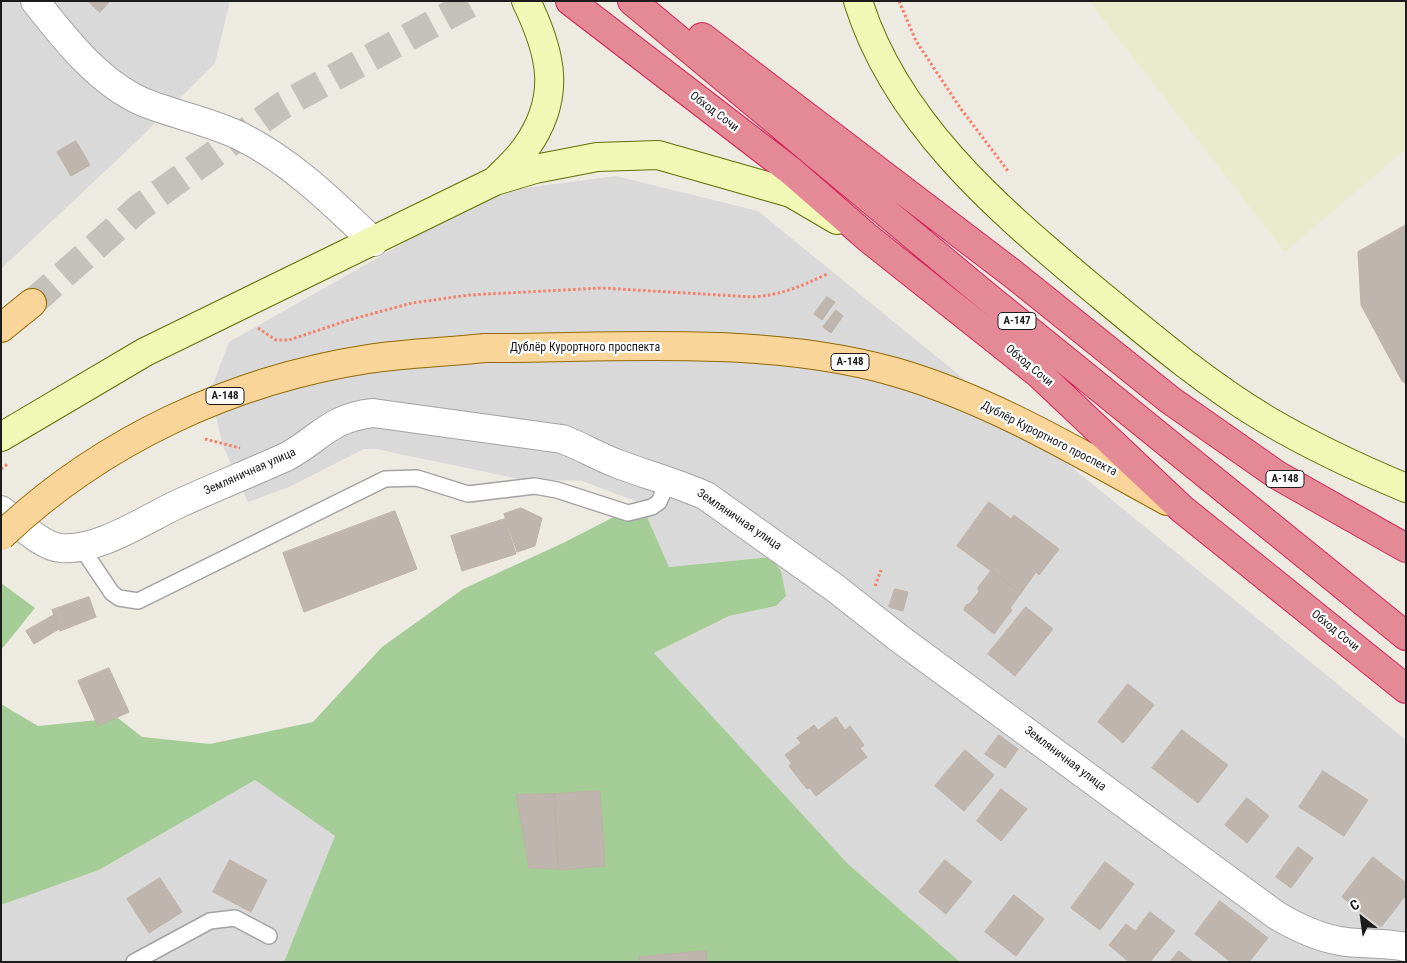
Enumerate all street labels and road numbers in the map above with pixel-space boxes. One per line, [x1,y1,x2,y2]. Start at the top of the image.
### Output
street label: Обход Сочи [687,89,741,135]
road number: А-147 [998,312,1036,330]
street label: Дублёр Курортного проспекта [510,341,660,355]
street label: Обход Сочи [1002,342,1056,390]
road number: А-148 [831,354,869,371]
road number: А-148 [206,388,244,404]
street label: Дублёр Курортного проспекта [979,398,1119,480]
street label: Земляничная улица [202,445,298,499]
road number: А-148 [1266,470,1304,488]
street label: Земляничная улица [694,486,784,554]
street label: Обход Сочи [1308,607,1362,655]
street label: Земляничная улица [1021,723,1109,795]

